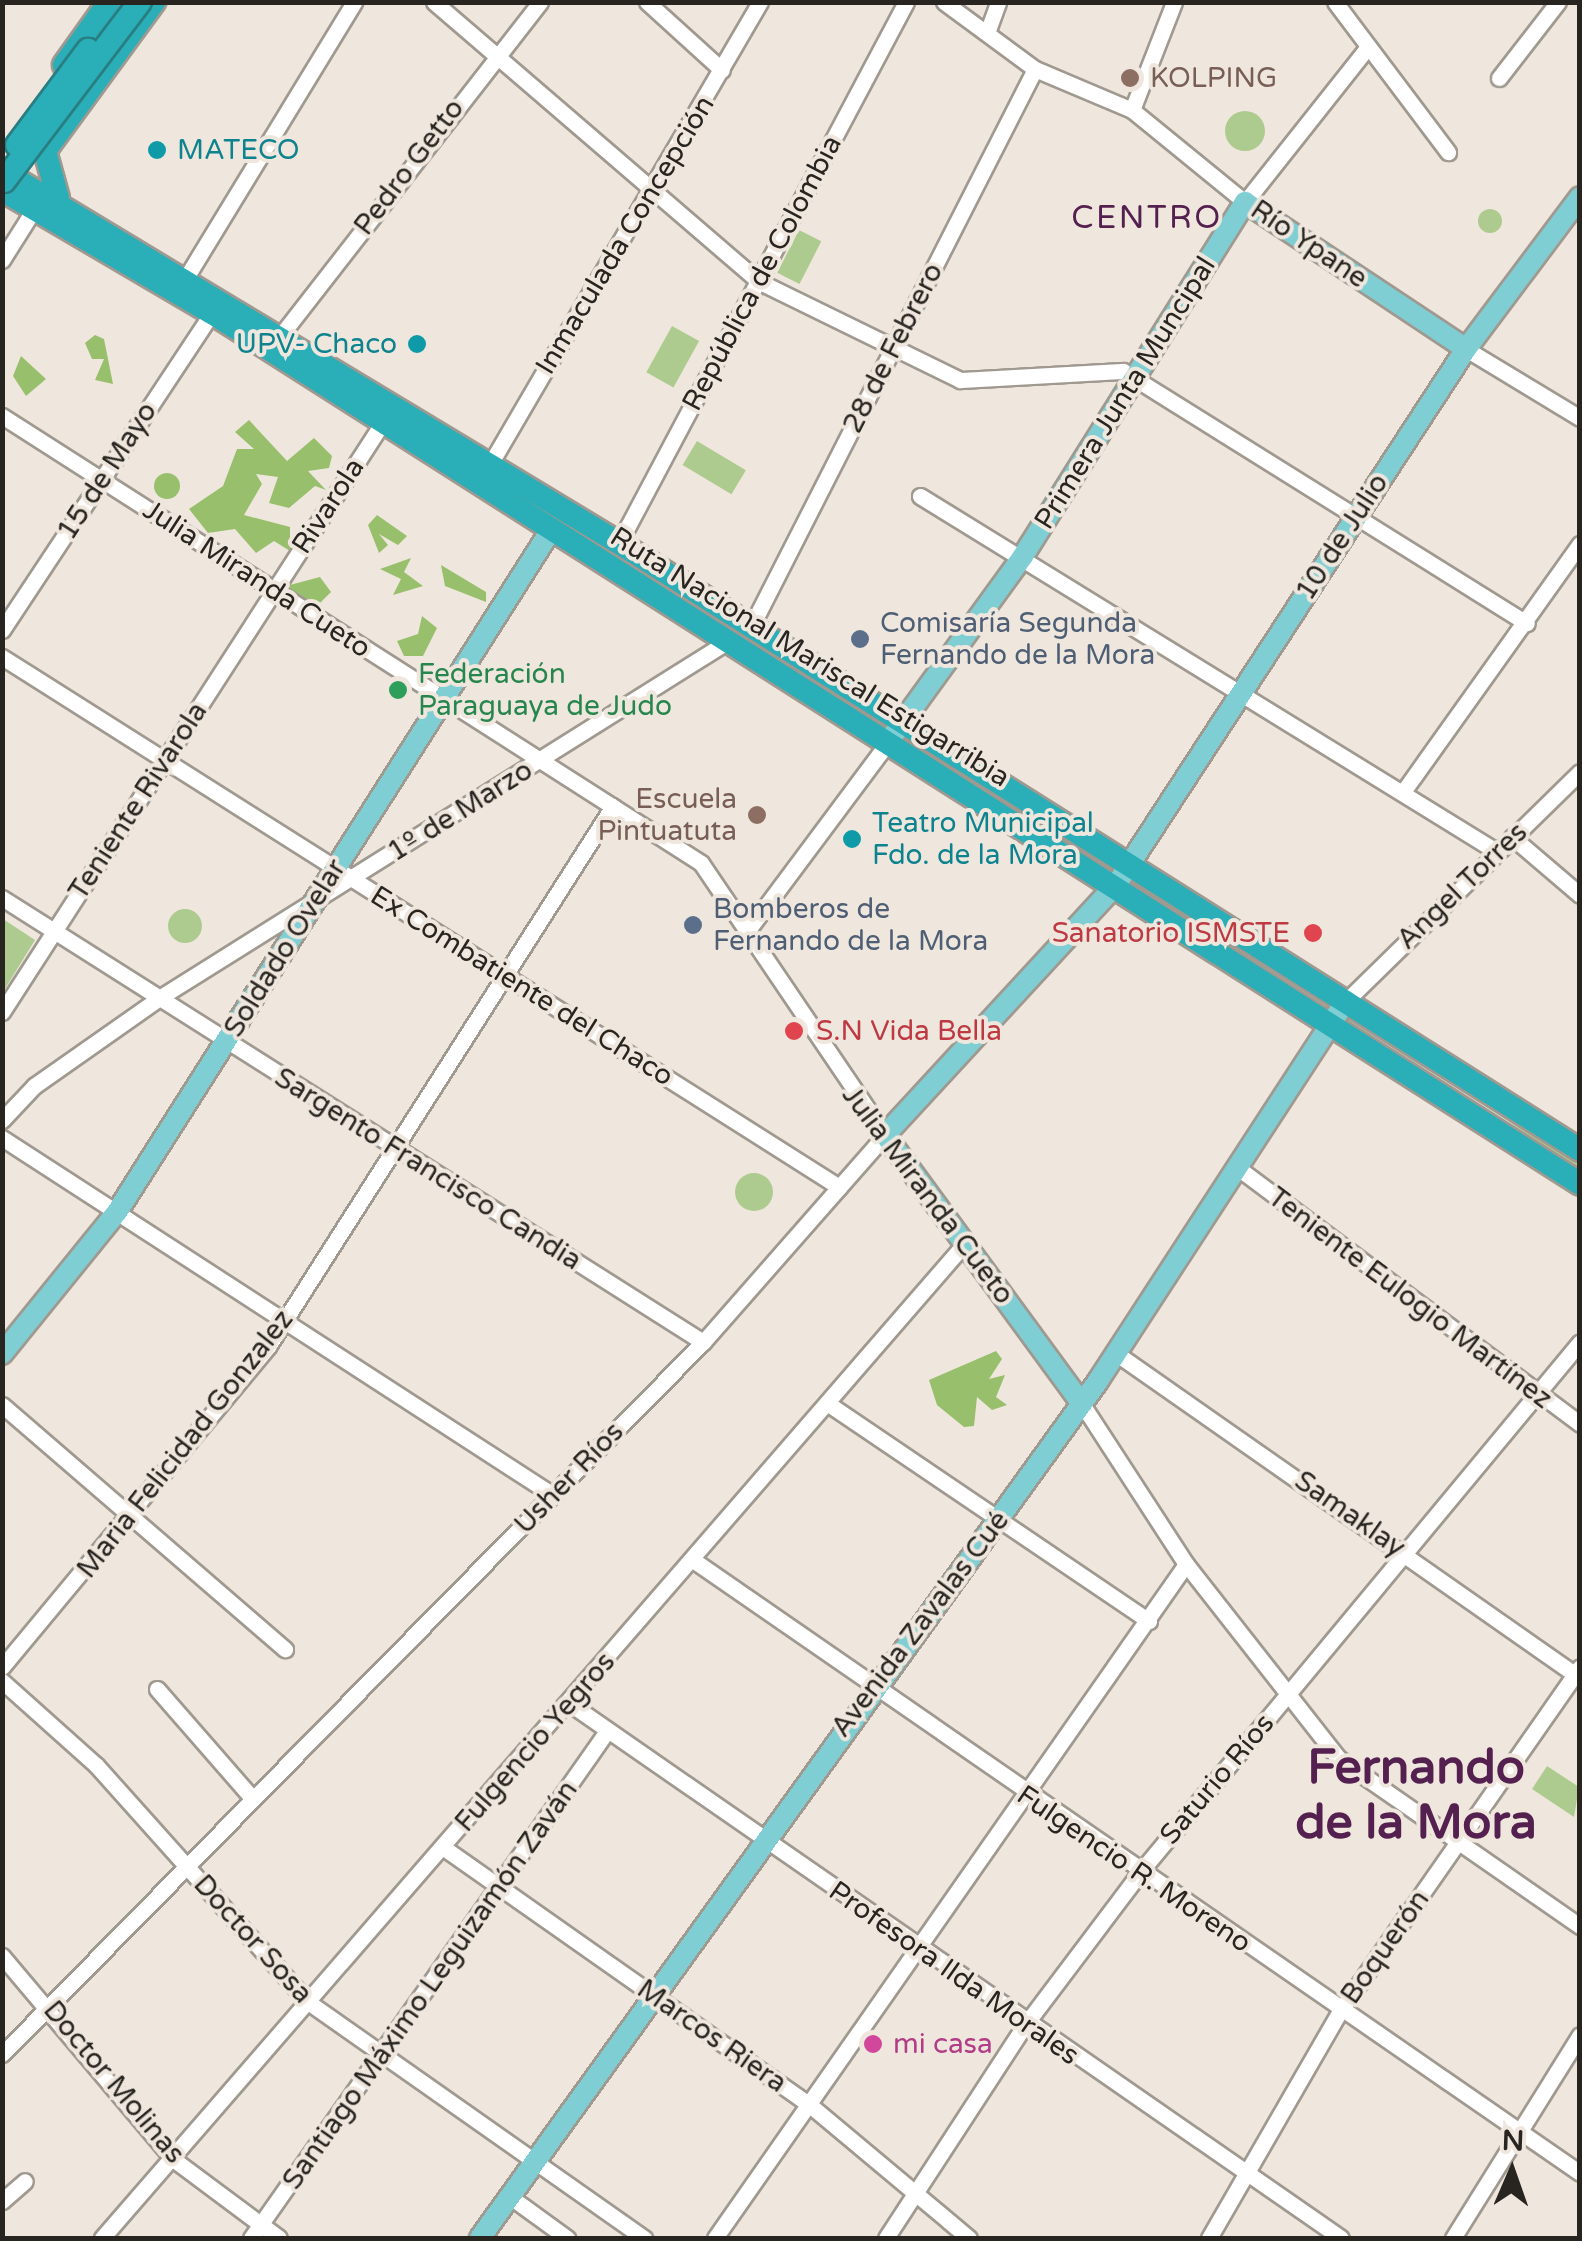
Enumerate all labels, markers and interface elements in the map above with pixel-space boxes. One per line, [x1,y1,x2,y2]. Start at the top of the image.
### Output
place label: KOLPING [1150,61,1277,95]
marker: KOLPING [1119,67,1141,89]
street label: Inmaculada Concepción [528,90,722,380]
street label: Pedro Getto [347,92,471,242]
street label: República de Colombia [675,130,849,416]
place label: MATECO [177,133,300,167]
marker: MATECO [146,139,168,161]
street label: Río Ypane [1244,193,1374,295]
district label: CENTRO [1071,199,1223,237]
street label: Primera Junta Muncipal [1027,250,1223,536]
street label: 28 de Febrero [836,257,950,439]
place label: UPV- Chaco [236,327,397,361]
marker: UPV- Chaco [406,333,428,355]
street label: 15 de Mayo [50,396,164,546]
street label: Rivarola [285,452,371,560]
street label: 10 de Julio [1289,467,1395,607]
street label: Julia Miranda Cueto [137,493,377,665]
street label: Ruta Nacional Mariscal Estigarribia [604,520,1016,794]
place label: Comisaría Segunda Fernando de la Mora [880,606,1155,672]
marker: Comisaría Segunda Fernando de la Mora [849,628,871,650]
place label: Federación Paraguaya de Judo [418,657,672,723]
marker: Federación Paraguaya de Judo [387,679,409,701]
street label: Teniente Rivarola [62,696,214,906]
street label: 1º de Marzo [381,753,539,869]
place label: Escuela Pintuatuta [597,782,737,848]
marker: Escuela Pintuatuta [746,804,768,826]
place label: Teatro Municipal Fdo. de la Mora [872,806,1094,872]
street label: Angel Torres [1390,816,1534,956]
marker: Teatro Municipal Fdo. de la Mora [841,828,863,850]
street label: Soldado Ovelar [217,853,353,1043]
street label: Ex Combatiente del Chaco [364,879,680,1093]
place label: Bomberos de Fernando de la Mora [713,892,988,958]
marker: Bomberos de Fernando de la Mora [682,914,704,936]
place label: Sanatorio ISMSTE [1052,916,1290,950]
marker: Sanatorio ISMSTE [1300,920,1326,946]
place label: S.N Vida Bella [816,1014,1002,1048]
marker: S.N Vida Bella [781,1018,807,1044]
street label: Sargento Francisco Candia [268,1061,588,1277]
street label: Julia Miranda Cueto [835,1079,1021,1311]
street label: Teniente Eulogio Martínez [1261,1180,1559,1416]
street label: Maria Felicidad Gonzalez [70,1303,300,1585]
street label: Usher Ríos [507,1415,631,1541]
street label: Samaklay [1288,1464,1412,1564]
street label: Avenida Zavalas Cué [824,1504,1016,1744]
street label: Fulgencio Yegros [448,1645,622,1839]
street label: Saturio Ríos [1153,1707,1281,1851]
district label: Fernando de la Mora [1295,1739,1537,1852]
street label: Santiago Máximo Leguizamón Zaván [275,1774,585,2196]
street label: Fulgencio R. Moreno [1011,1778,1257,1960]
street label: Doctor Sosa [187,1868,319,2010]
street label: Profesora Ilda Morales [823,1874,1085,2072]
street label: Boquerón [1334,1884,1436,2010]
street label: Marcos Riera [631,1972,793,2100]
street label: Doctor Molinas [36,1994,192,2170]
place label: mi casa [893,2027,993,2061]
marker: mi casa [862,2033,884,2055]
north arrow [1462,2121,1562,2221]
text: N [1501,2124,1525,2158]

